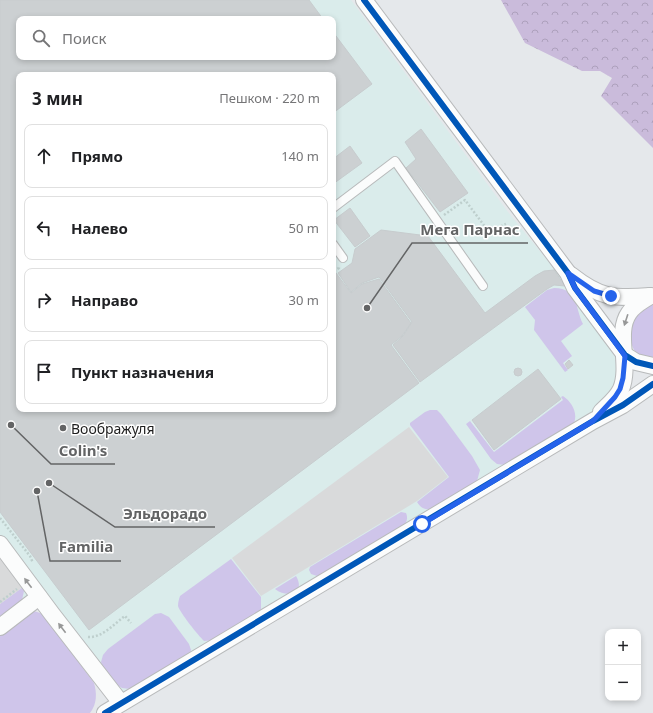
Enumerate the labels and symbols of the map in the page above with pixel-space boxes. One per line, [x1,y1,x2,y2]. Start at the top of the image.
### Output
callout: Мега Парнас [412,216,528,243]
text: Мега Парнас [420,219,520,239]
route end [602,287,620,305]
one-way arrow [623,315,629,327]
place label: Воображуля [71,419,154,438]
marker: Воображуля [58,423,68,433]
callout: Colin's [51,437,115,464]
text: Colin's [59,440,107,460]
callout: Эльдорадо [115,500,215,527]
text: Эльдорадо [123,503,207,523]
route start [413,515,431,533]
callout: Familia [50,534,121,561]
text: Familia [59,536,113,556]
one-way arrow [24,577,32,588]
one-way arrow [58,622,66,633]

